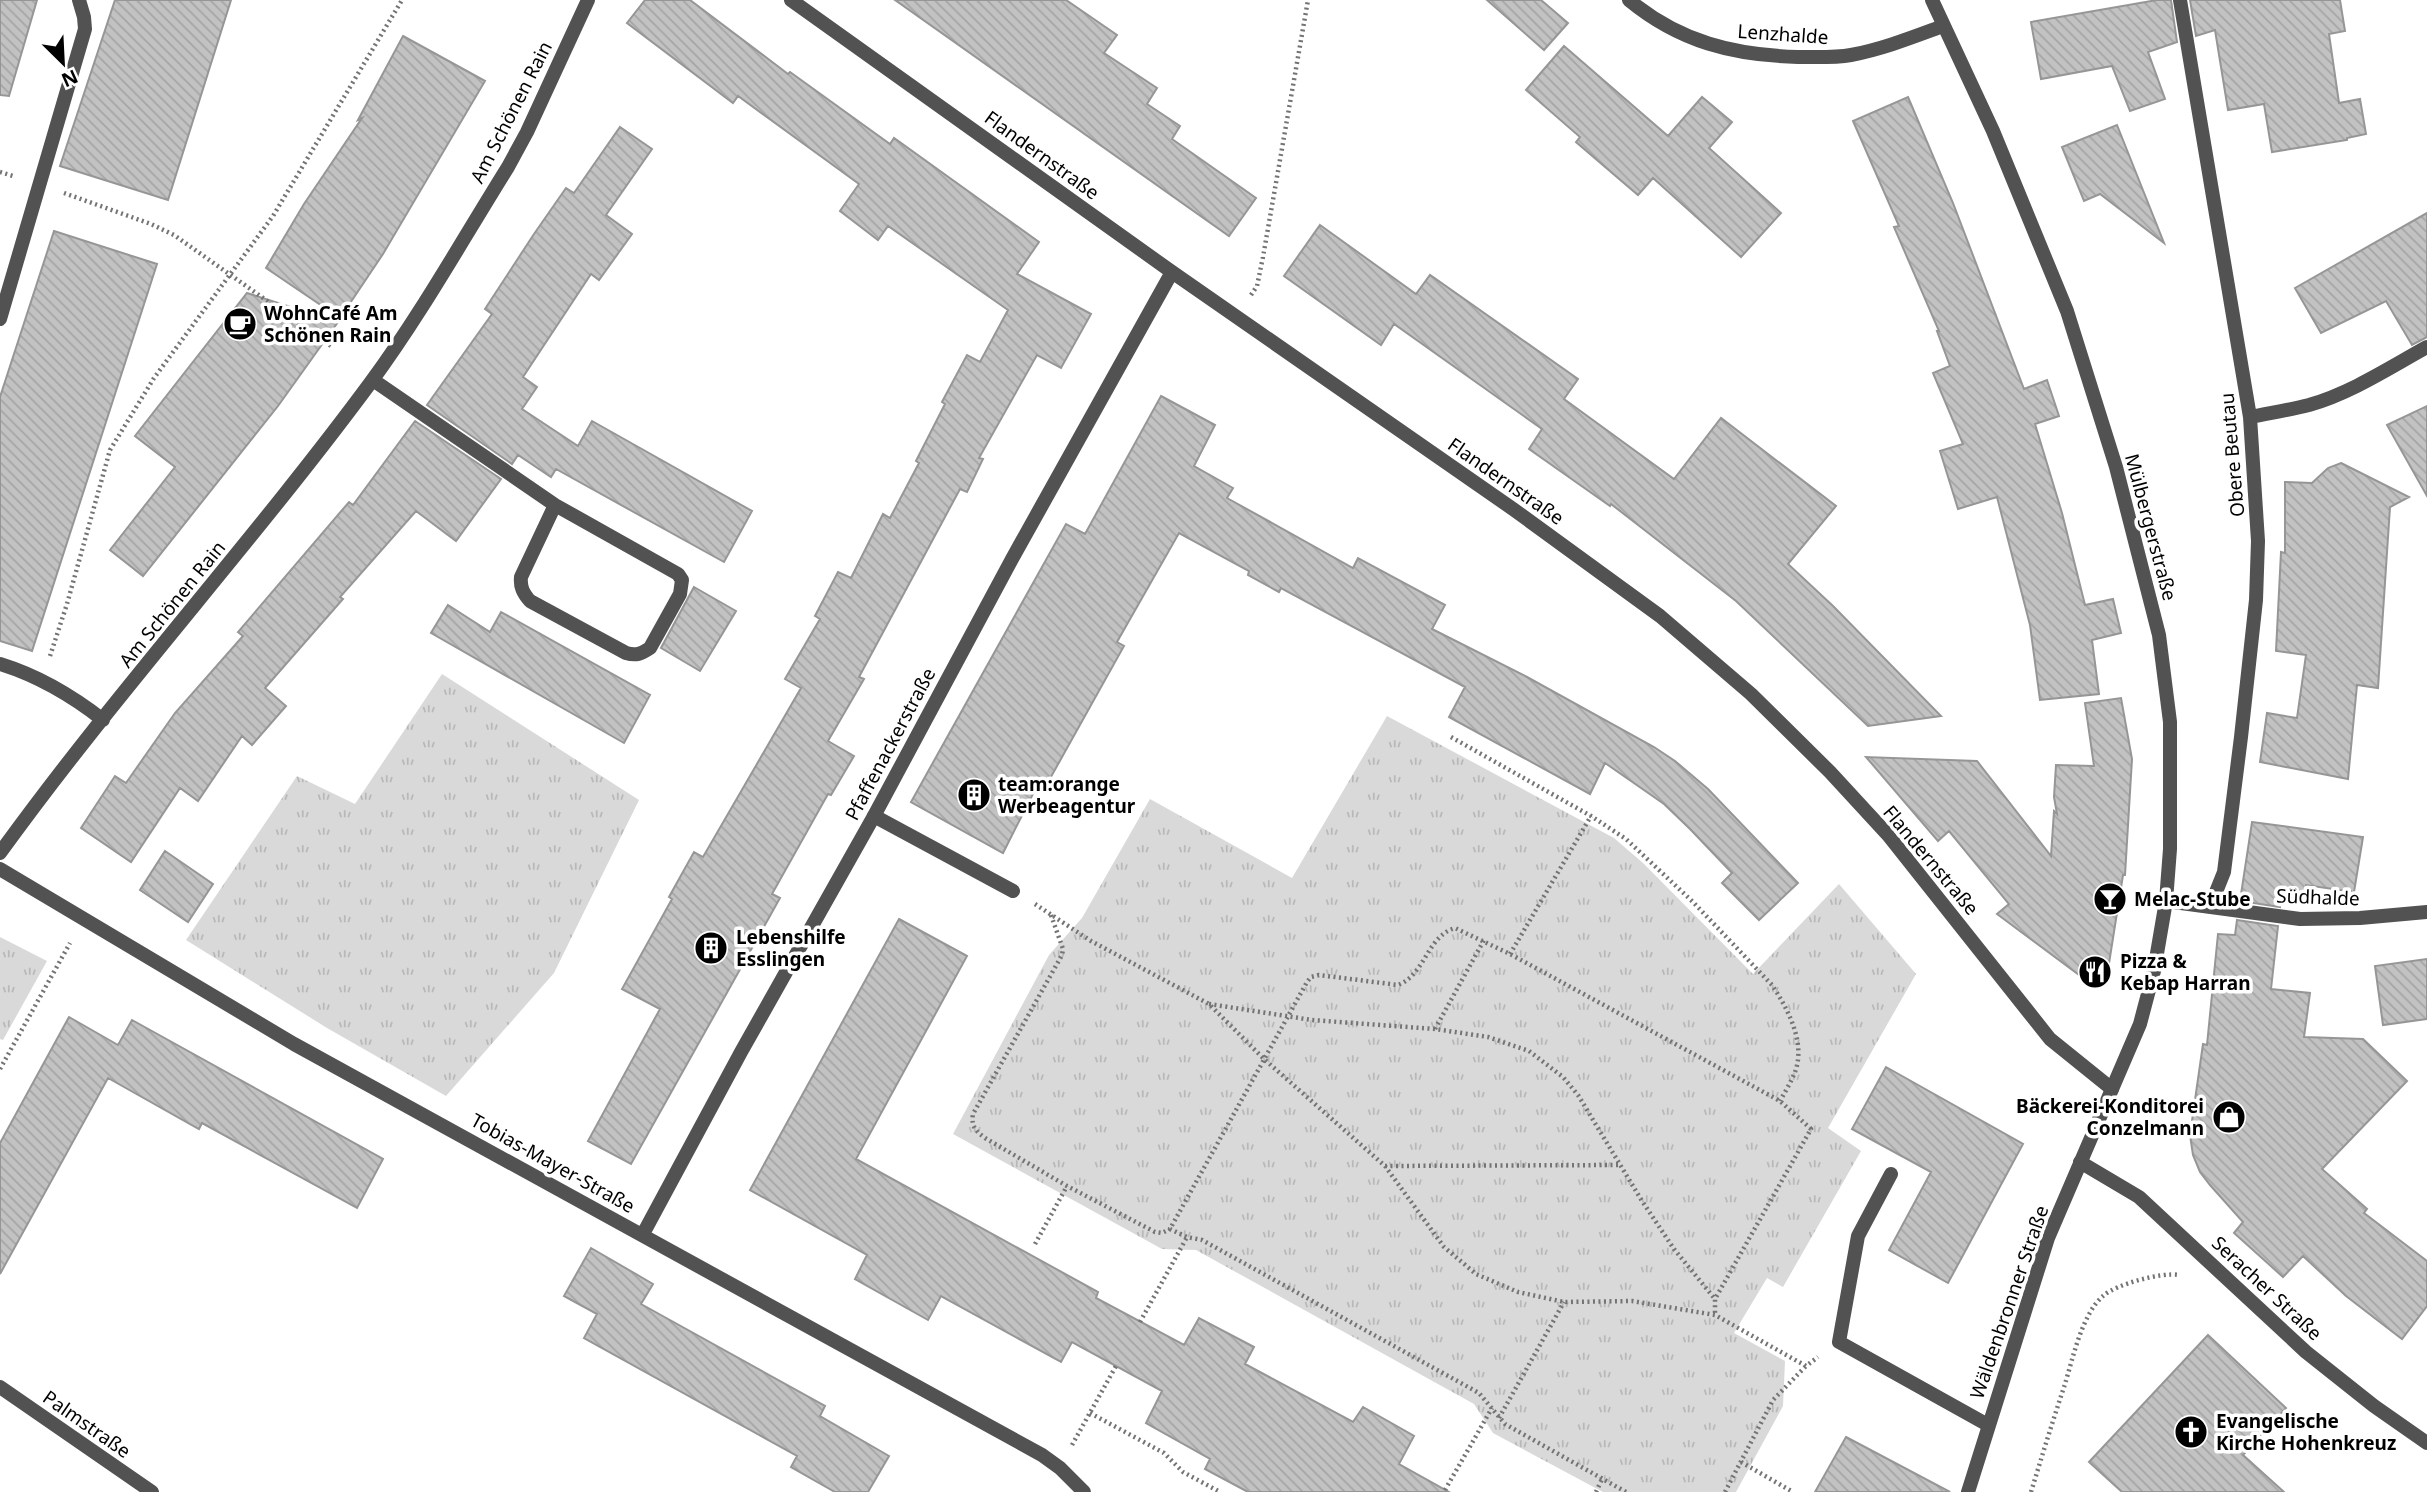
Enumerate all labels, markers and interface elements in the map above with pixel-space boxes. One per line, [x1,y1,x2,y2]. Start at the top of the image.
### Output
street label: Lenzhalde [1737,18,1829,50]
north arrow [28,28,98,98]
street label: Am Schönen Rain [464,37,558,187]
text: N [58,64,82,94]
street label: Flandernstraße [979,105,1105,205]
place label: WohnCafé Am Schönen Rain [264,300,397,348]
cafe icon: WohnCafé Am Schönen Rain [221,305,259,343]
street label: Obere Beutau [2214,392,2250,518]
street label: Flandernstraße [1443,431,1569,531]
street label: Mülbergerstraße [2119,451,2183,603]
street label: Am Schönen Rain [113,535,231,673]
street label: Pfaffenackerstraße [839,663,941,825]
place label: team:orange Werbeagentur [998,771,1136,819]
building icon: team:orange Werbeagentur [955,776,993,814]
street label: Flandernstraße [1877,800,1985,920]
bar icon: Melac-Stube [2091,880,2129,918]
street label: Südhalde [2276,883,2360,911]
place label: Melac-Stube [2134,886,2251,912]
place label: Lebenshilfe Esslingen [736,924,846,972]
building icon: Lebenshilfe Esslingen [692,929,730,967]
place label: Pizza & Kebap Harran [2120,948,2251,996]
restaurant icon: Pizza & Kebap Harran [2076,953,2114,991]
place label: Bäckerei-Konditorei Conzelmann [2016,1093,2204,1141]
shop icon: Bäckerei-Konditorei Conzelmann [2210,1098,2248,1136]
street label: Tobias-Mayer-Straße [466,1107,640,1219]
street label: Wäldenbronner Straße [1964,1202,2054,1402]
street label: Seracher Straße [2206,1230,2328,1346]
street label: Palmstraße [38,1384,136,1464]
place label: Evangelische Kirche Hohenkreuz [2216,1408,2396,1456]
church icon: Evangelische Kirche Hohenkreuz [2172,1413,2210,1451]

